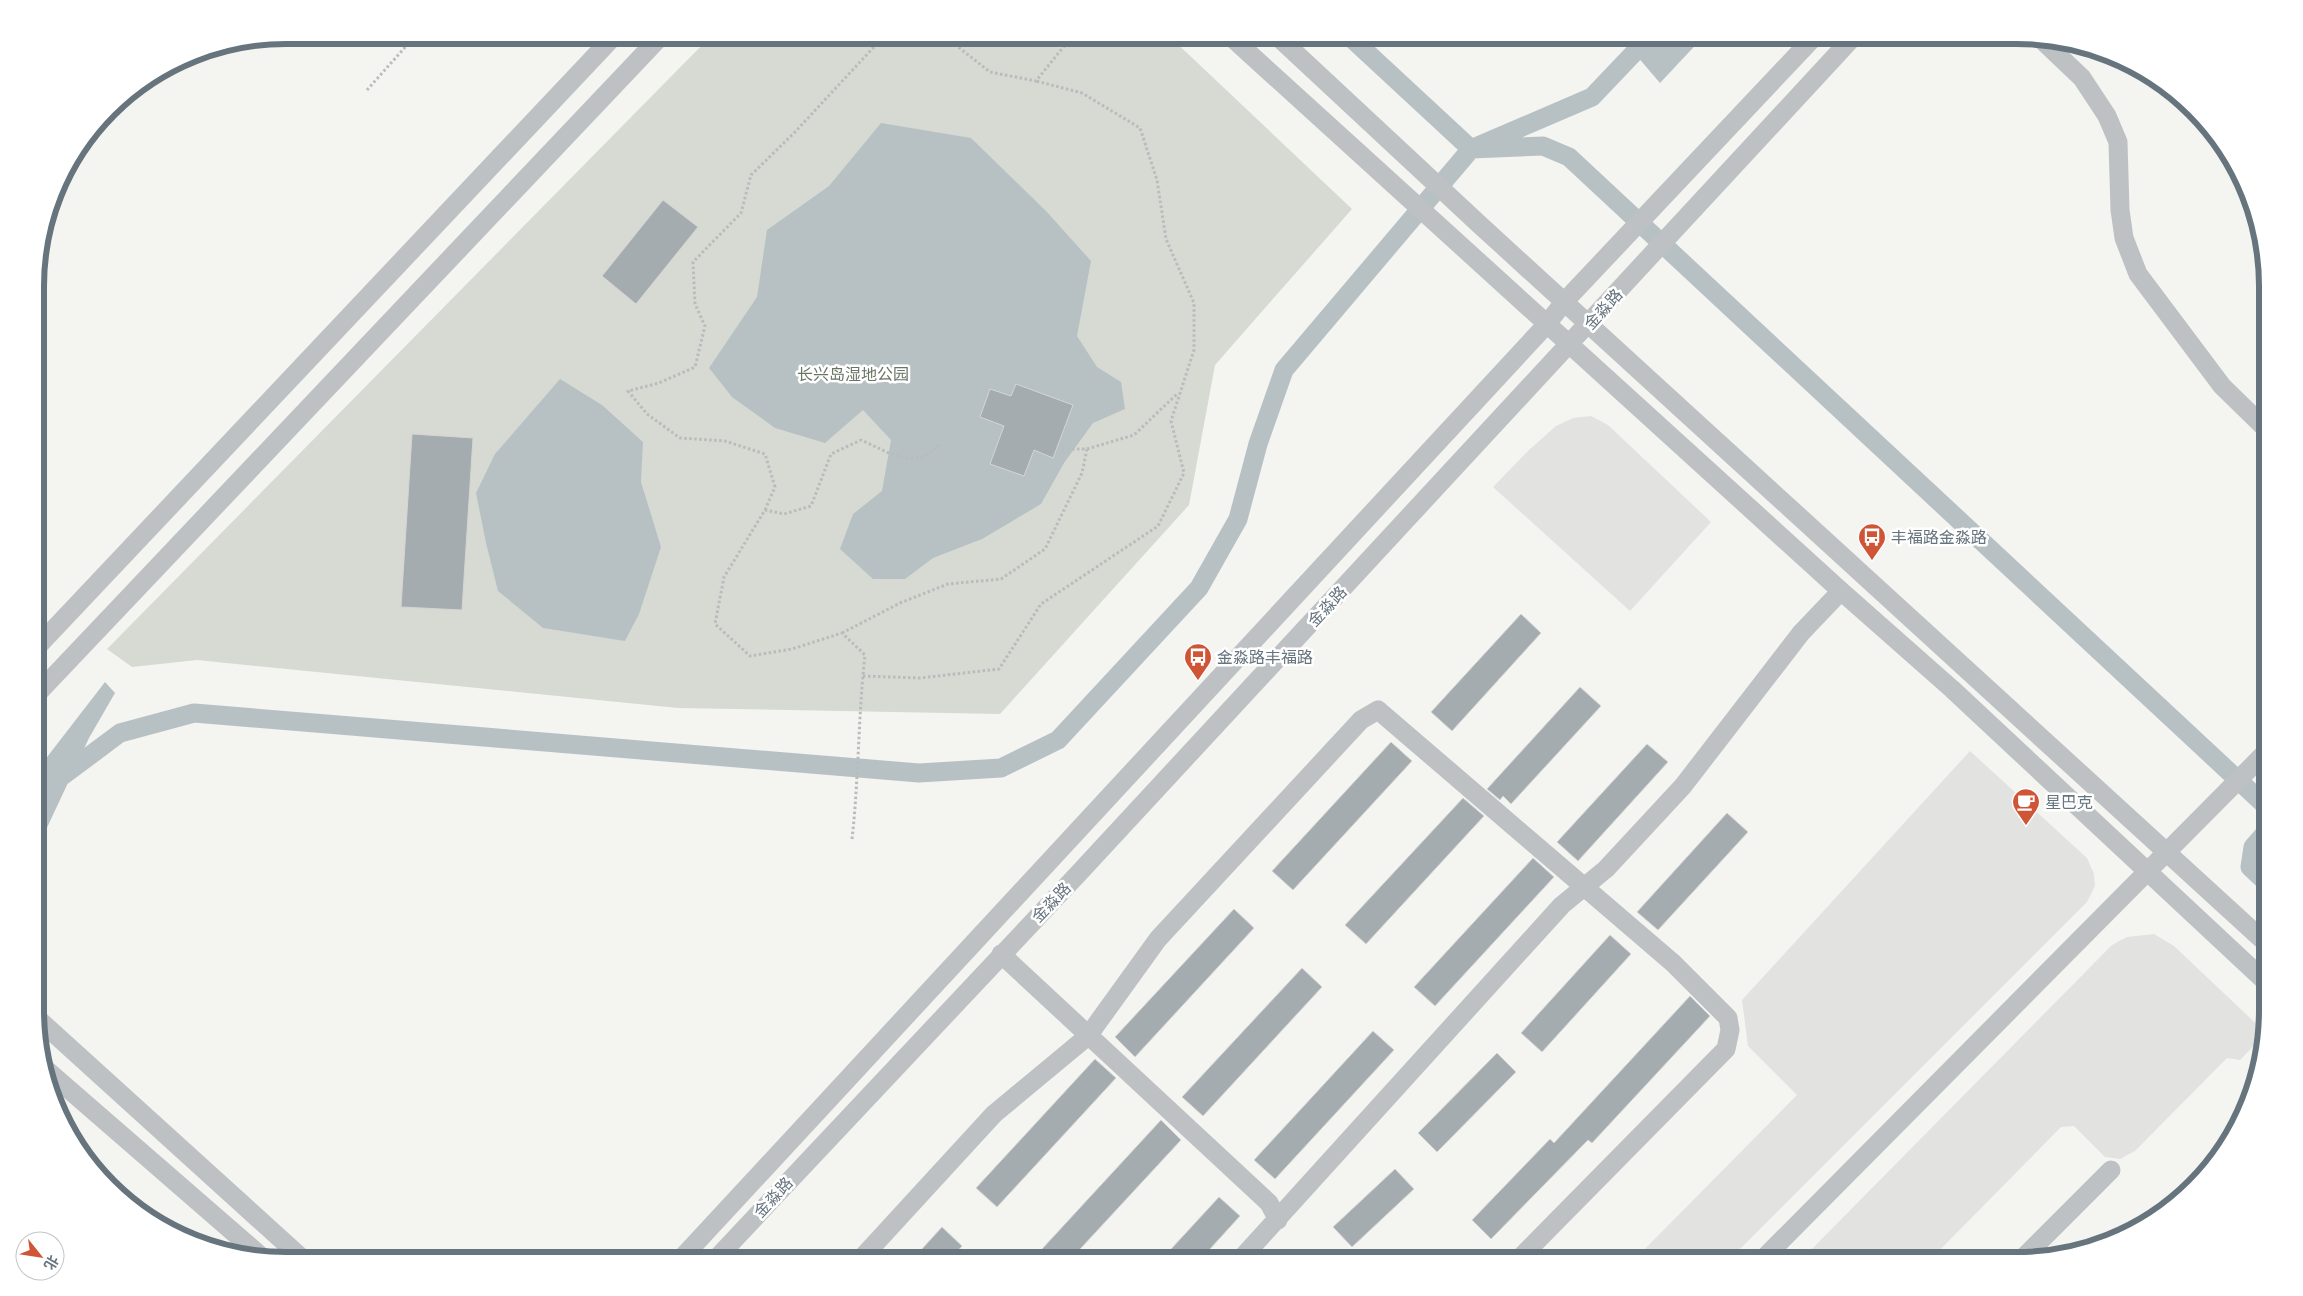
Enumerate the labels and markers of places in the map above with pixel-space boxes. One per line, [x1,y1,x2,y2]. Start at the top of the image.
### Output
bus stop icon: 丰福路金淼路 [1857,522,1887,561]
place label: 丰福路金淼路 [1891,526,1987,548]
bus stop icon: 金淼路丰福路 [1183,642,1213,681]
place label: 金淼路丰福路 [1217,646,1313,668]
cafe icon: 星巴克 [2011,787,2041,826]
place label: 星巴克 [2045,791,2093,813]

